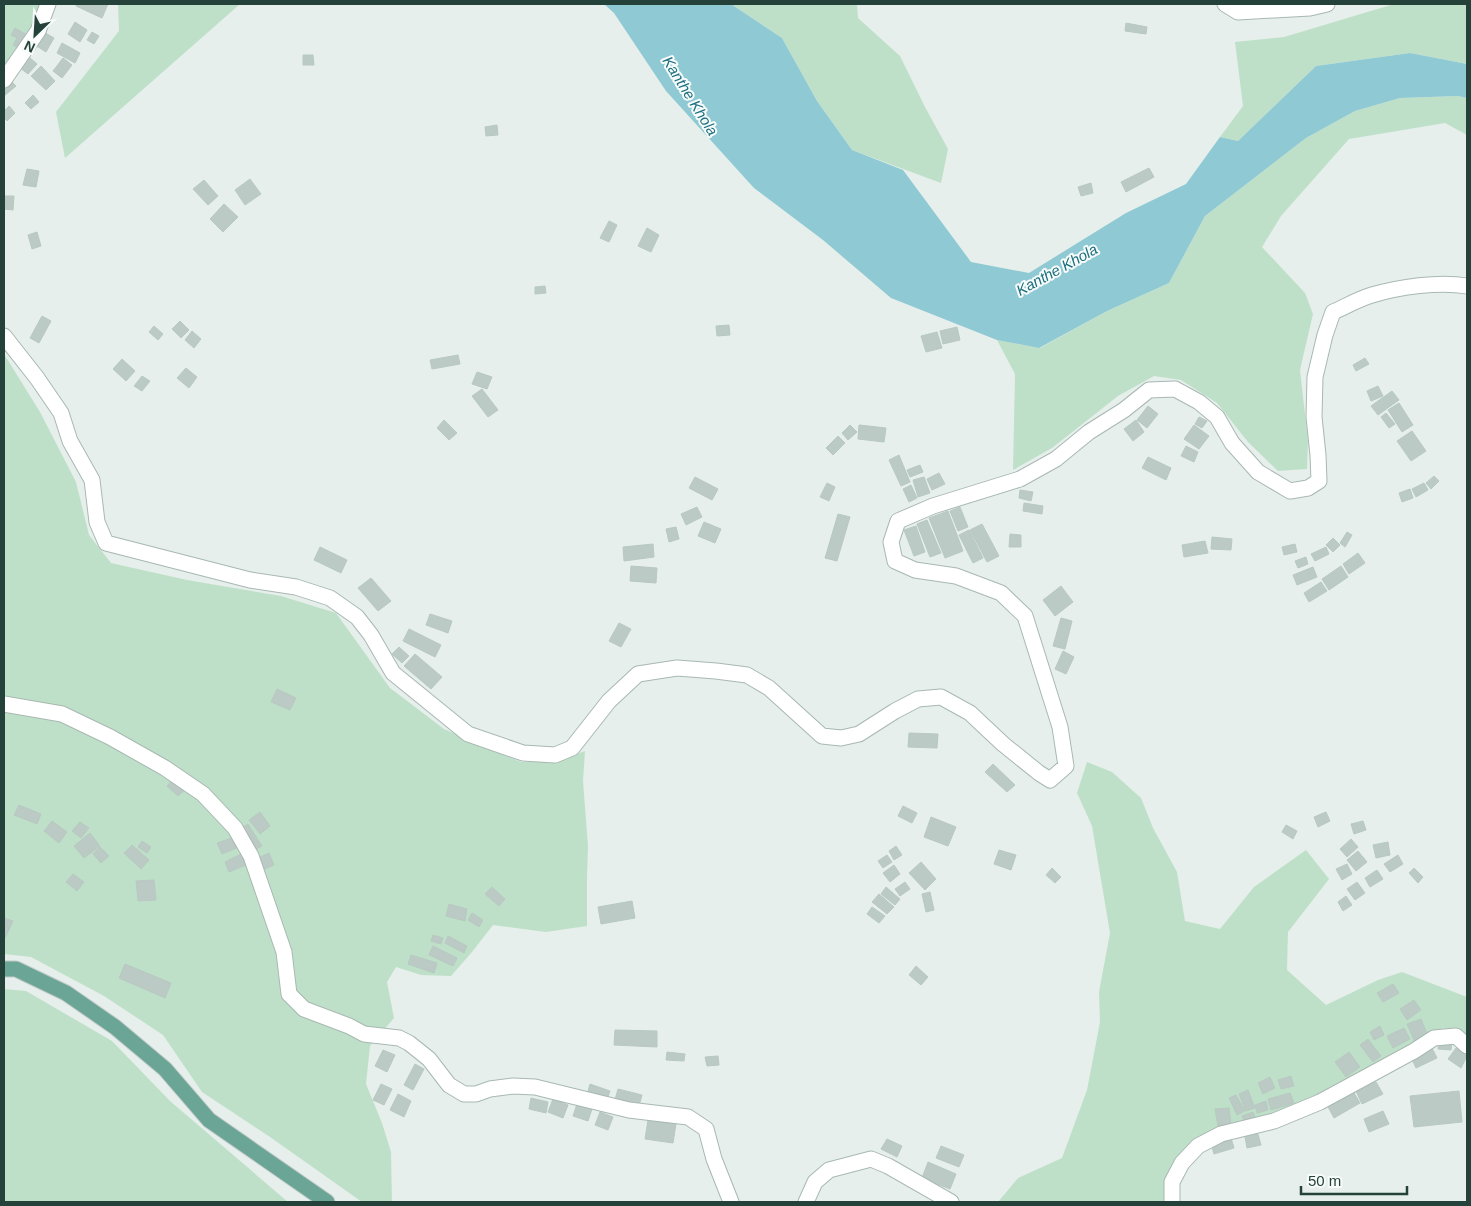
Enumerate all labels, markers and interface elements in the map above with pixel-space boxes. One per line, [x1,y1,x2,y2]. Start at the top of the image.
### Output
north arrow [10,10,60,60]
text: N [22,37,37,56]
water label: Kanthe Khola [659,53,721,138]
water label: Kanthe Khola [1013,240,1100,299]
scale bar [1301,1164,1407,1196]
text: 50 m [1308,1172,1341,1189]

